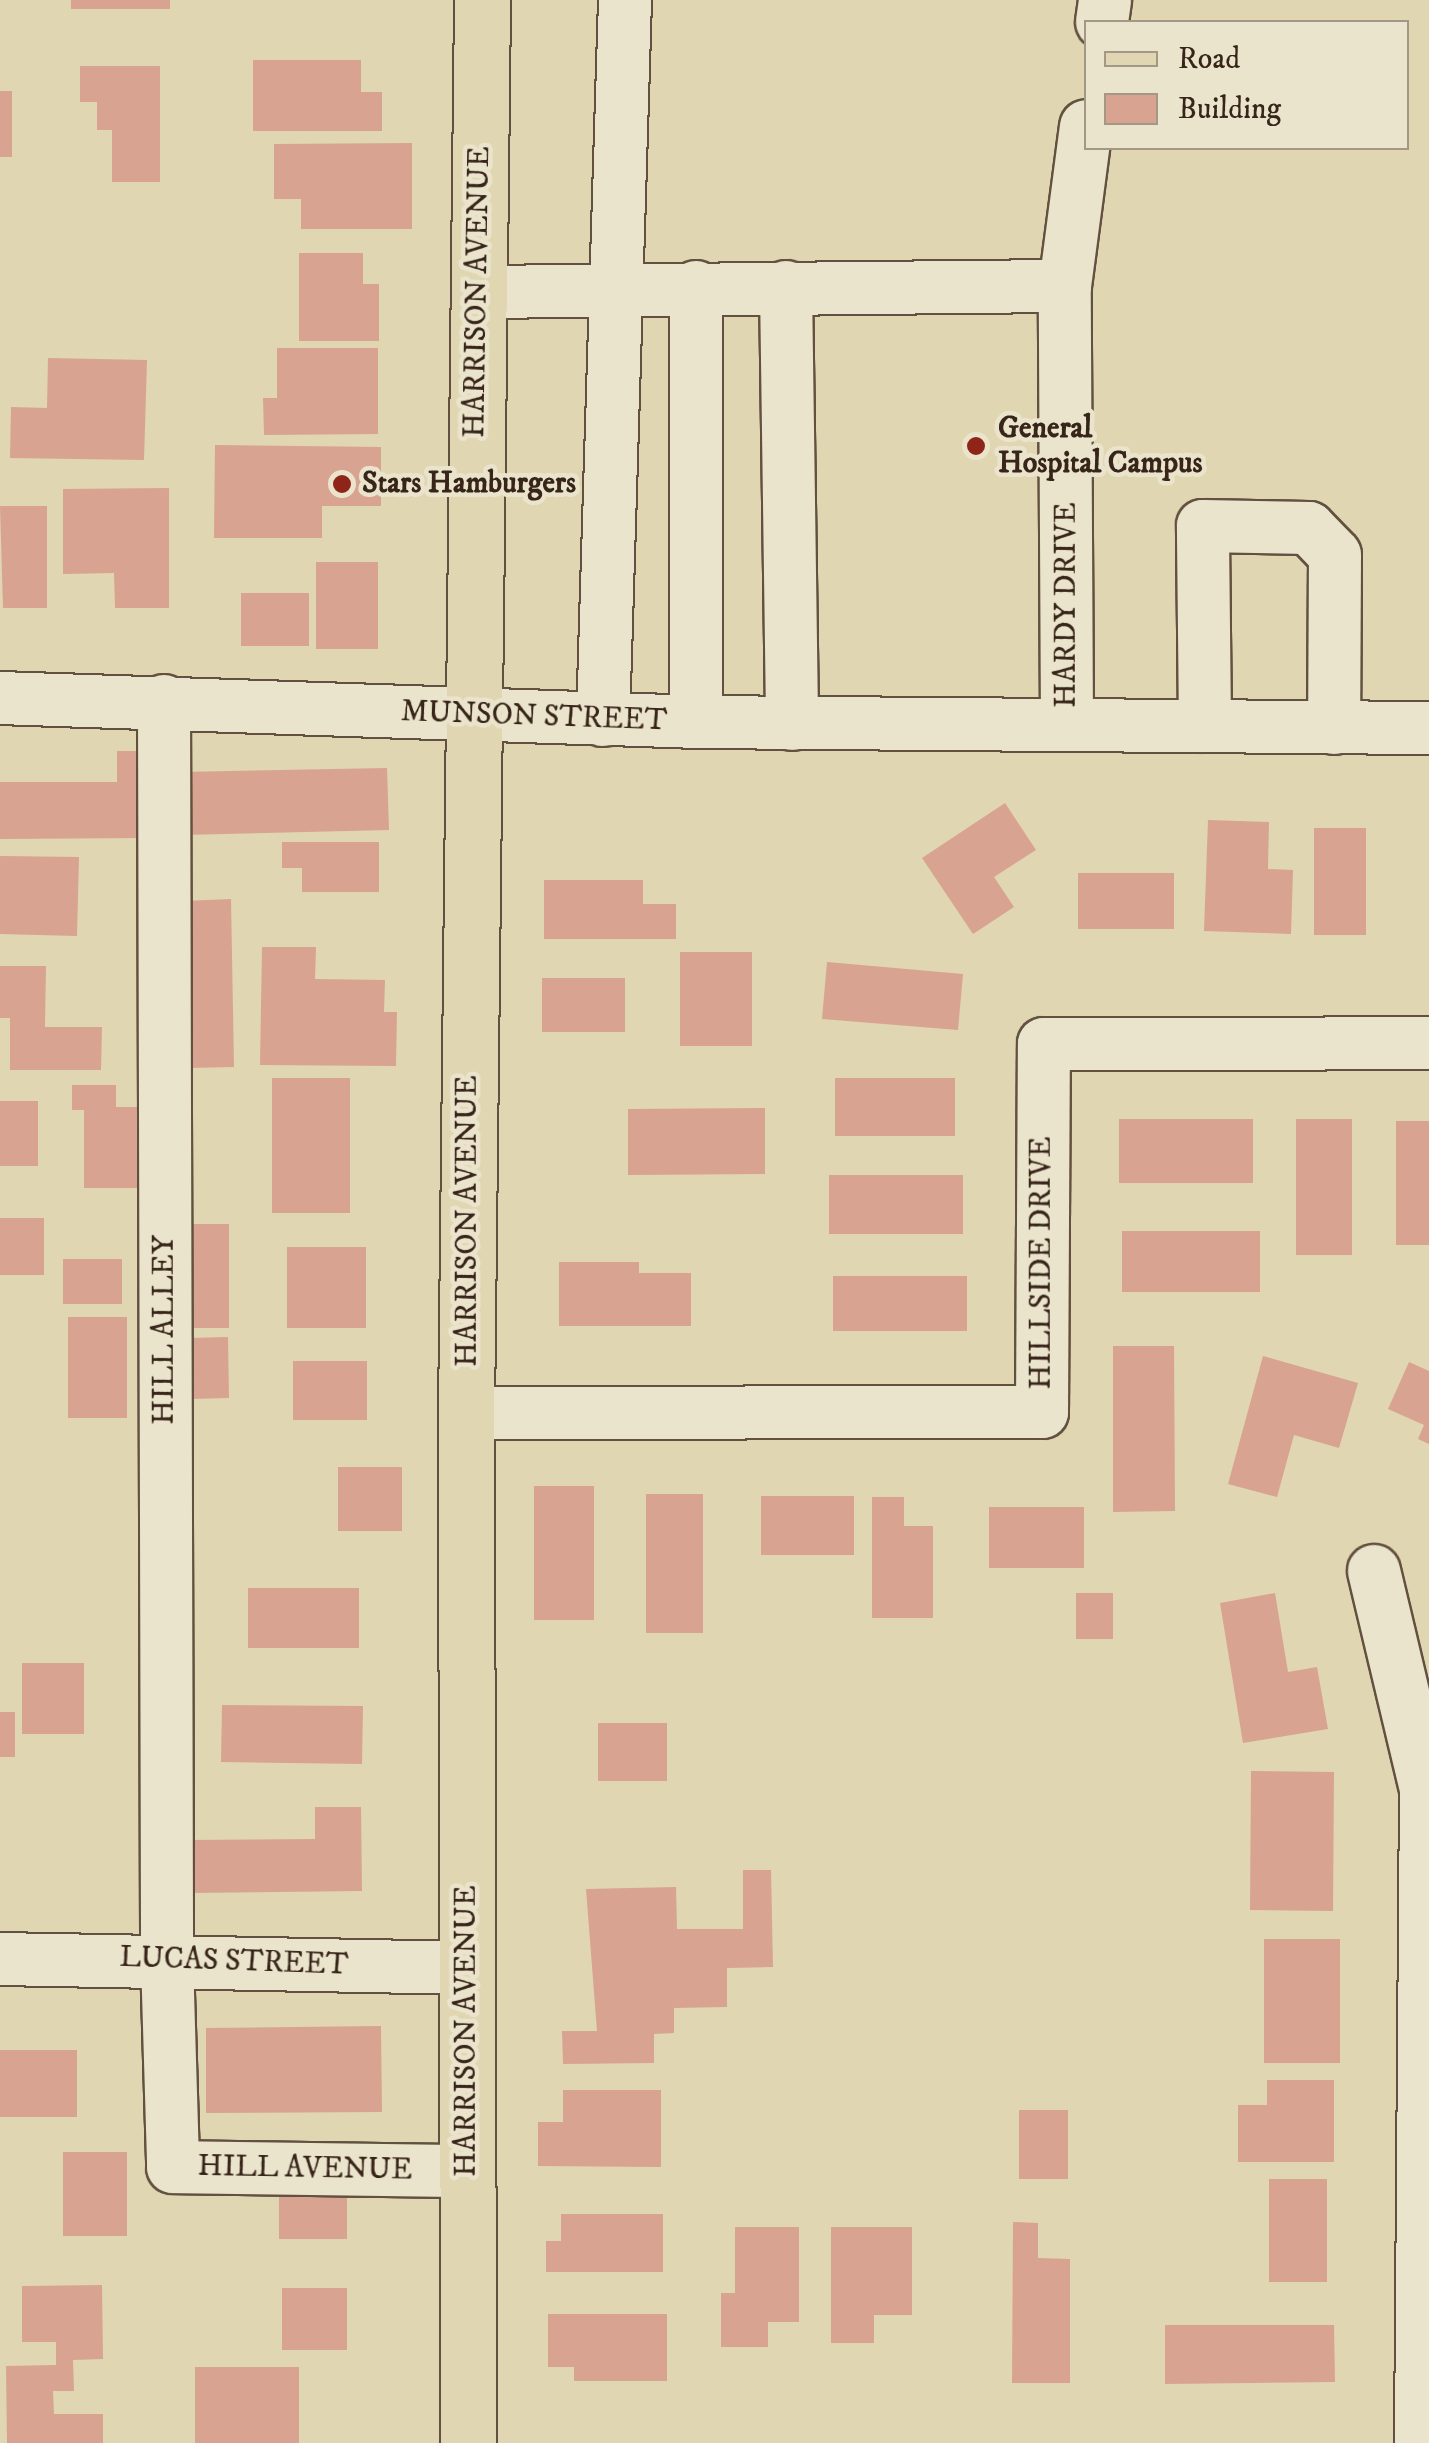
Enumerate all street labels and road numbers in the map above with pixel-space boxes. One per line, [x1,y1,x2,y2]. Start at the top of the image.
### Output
street label: HARRISON AVENUE [457,146,499,438]
street label: HARDY DRIVE [1049,502,1085,708]
street label: MUNSON STREET [400,694,668,740]
street label: HARRISON AVENUE [450,1075,486,1367]
street label: HILLSIDE DRIVE [1024,1136,1060,1390]
street label: HILL ALLEY [147,1235,183,1425]
street label: HARRISON AVENUE [449,1885,485,2177]
street label: LUCAS STREET [119,1940,349,1984]
street label: HILL AVENUE [197,2149,413,2189]

